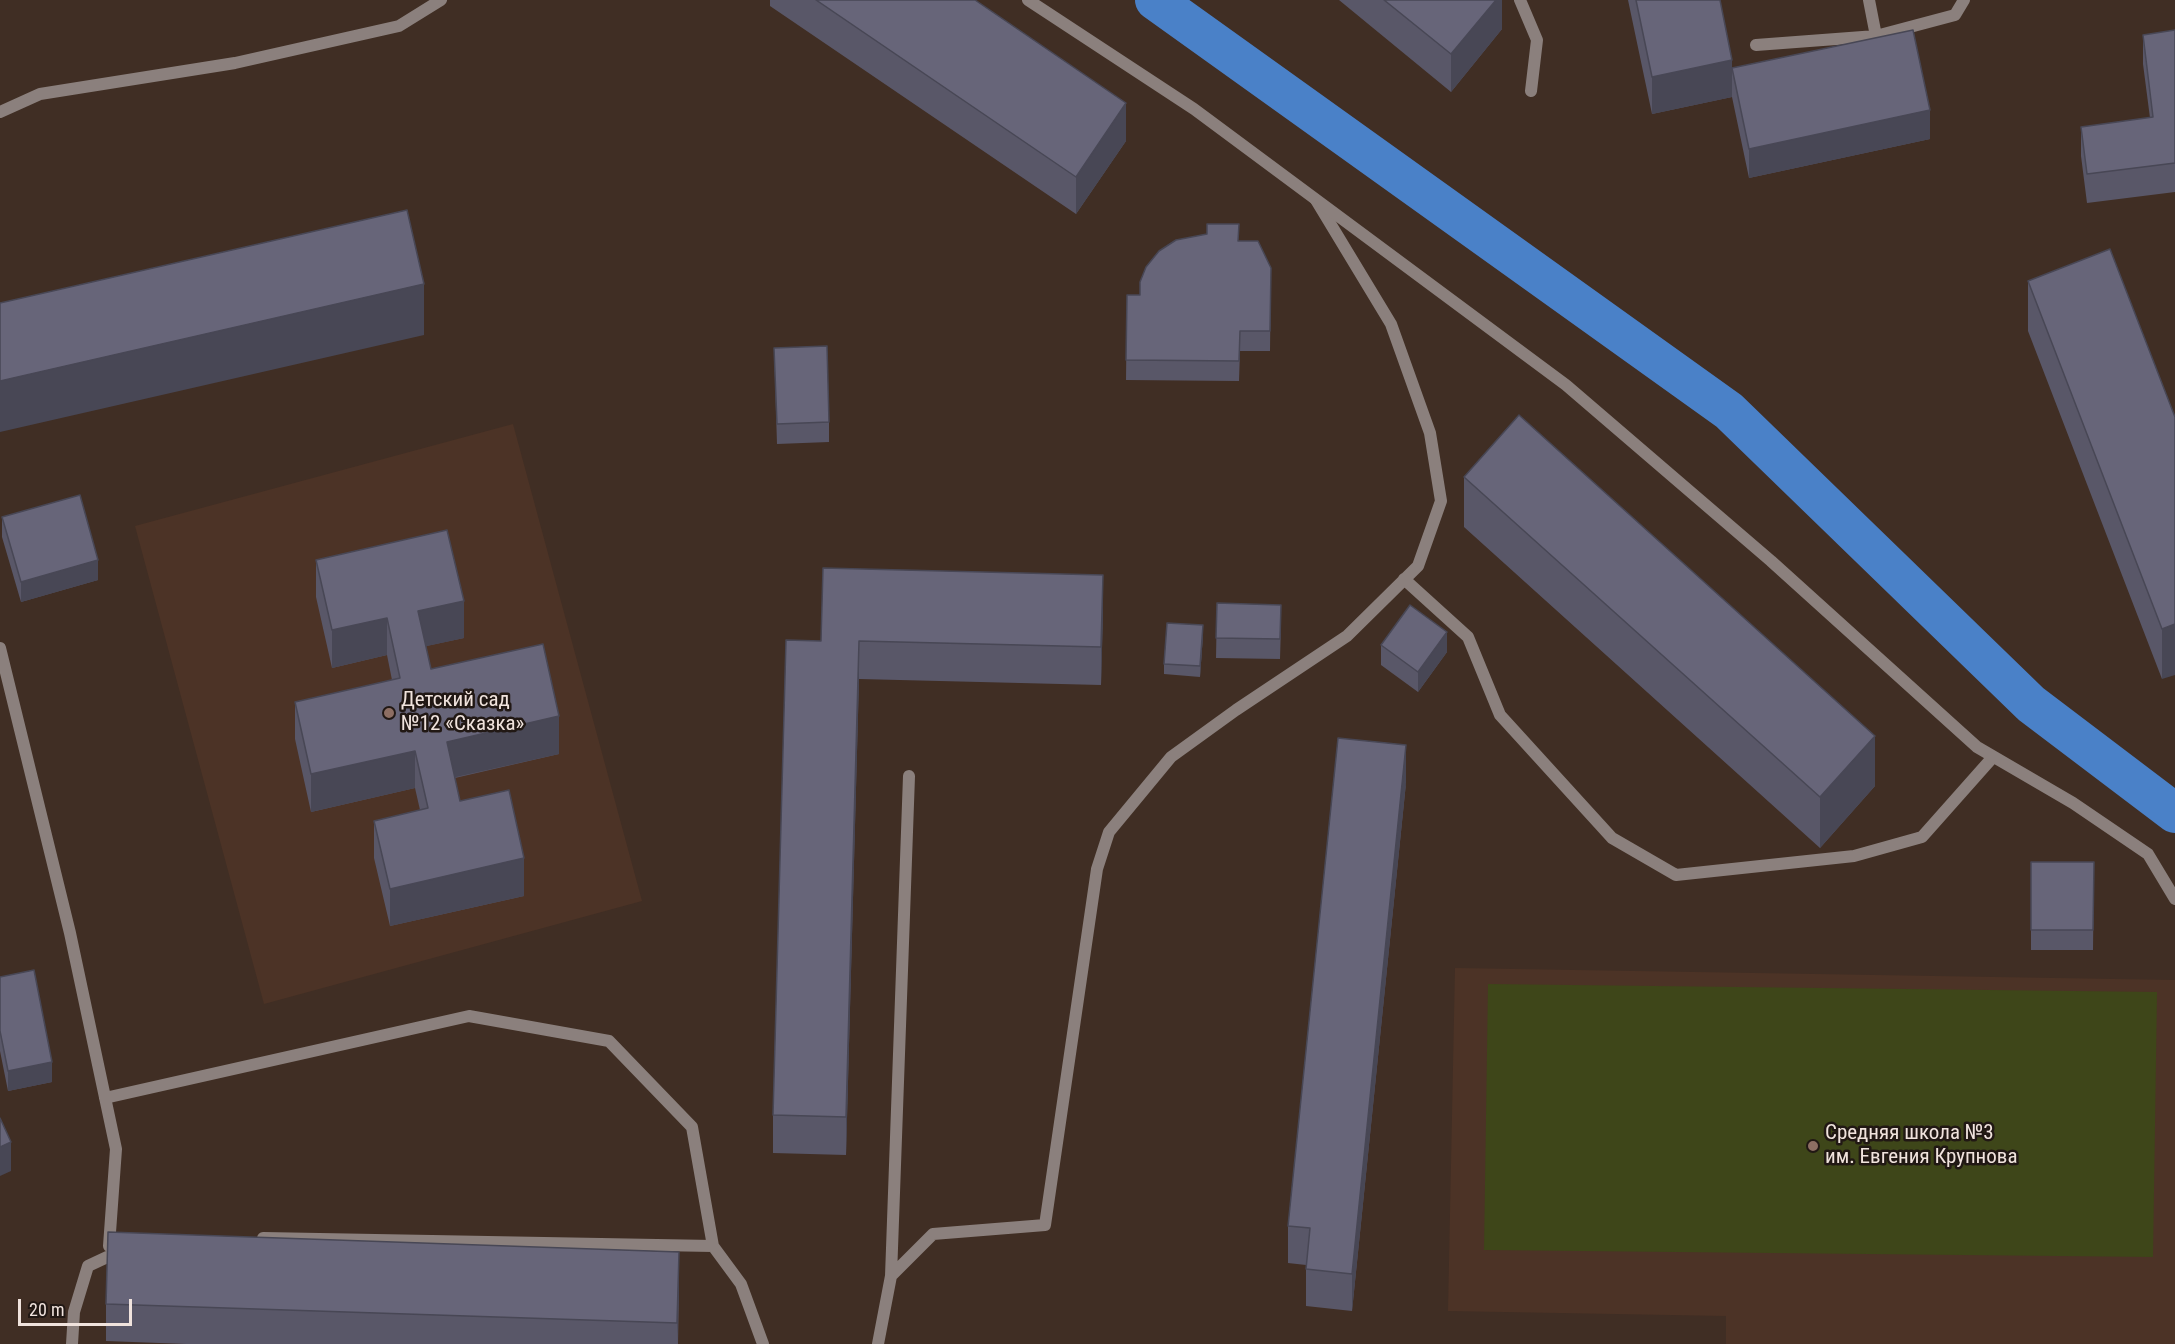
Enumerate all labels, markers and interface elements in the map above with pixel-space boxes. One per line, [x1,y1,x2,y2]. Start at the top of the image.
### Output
place label: Детский сад №12 «Сказка» [401,688,524,738]
marker: Детский сад №12 «Сказка» [382,706,396,720]
place label: Средняя школа №3 им. Евгения Крупнова [1825,1121,2017,1171]
marker: Средняя школа №3 им. Евгения Крупнова [1806,1139,1820,1153]
scale bar [21,1287,135,1325]
text: 20 m [29,1299,64,1320]

